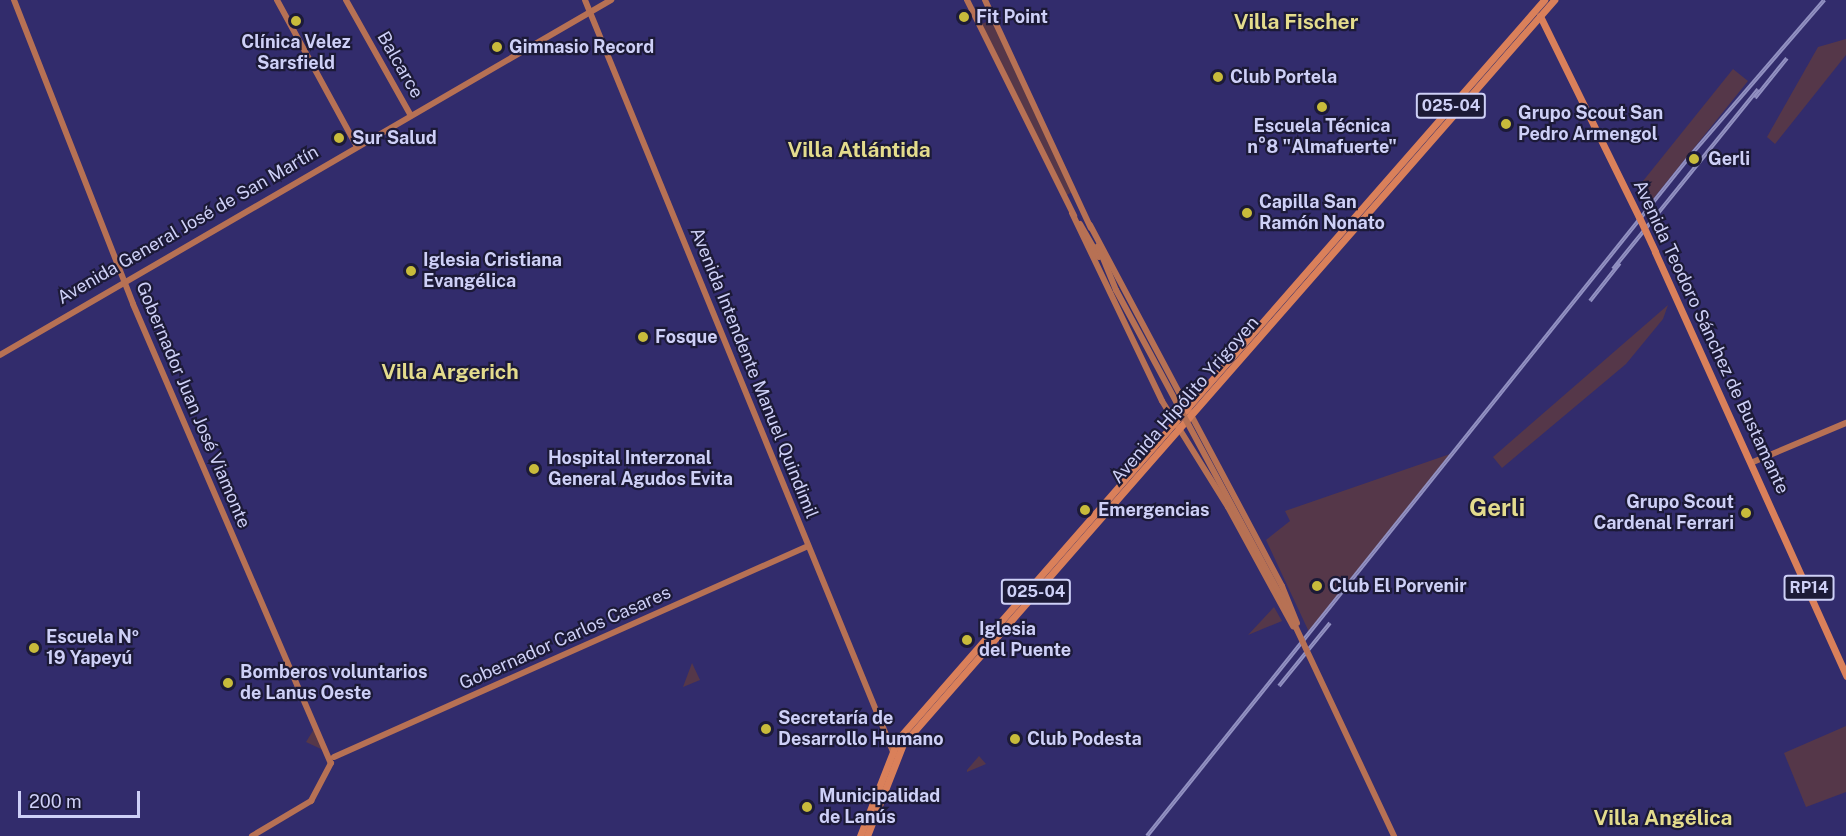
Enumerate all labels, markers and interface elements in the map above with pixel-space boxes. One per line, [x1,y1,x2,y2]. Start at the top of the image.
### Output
place label: Fit Point [976,6,1048,28]
district label: Villa Fischer [1234,9,1358,35]
marker: Fit Point [957,10,971,24]
marker: Clínica Velez Sarsfield [287,12,305,30]
street label: Balcarce [372,28,428,102]
place label: Clínica Velez Sarsfield [241,32,351,74]
place label: Gimnasio Record [509,36,654,58]
marker: Gimnasio Record [490,40,504,54]
place label: Club Portela [1230,66,1337,88]
marker: Club Portela [1211,70,1225,84]
road number: 025-04 [1415,93,1487,119]
marker: Escuela Técnica n°8 "Almafuerte" [1315,100,1329,114]
place label: Grupo Scout San Pedro Armengol [1518,103,1663,146]
place label: Escuela Técnica n°8 "Almafuerte" [1247,116,1397,158]
marker: Grupo Scout San Pedro Armengol [1499,117,1513,131]
place label: Sur Salud [352,127,437,149]
marker: Sur Salud [330,129,348,147]
district label: Villa Atlántida [787,137,931,163]
street label: Avenida General José de San Martín [53,141,323,309]
place label: Gerli [1708,148,1750,170]
marker: Gerli [1685,150,1703,168]
street label: Avenida Teodoro Sánchez de Bustamante [1628,176,1794,498]
place label: Capilla San Ramón Nonato [1259,192,1385,234]
marker: Capilla San Ramón Nonato [1240,206,1254,220]
street label: Avenida Intendente Manuel Quindimil [686,224,822,522]
place label: Iglesia Cristiana Evangélica [423,250,562,292]
marker: Iglesia Cristiana Evangélica [404,264,418,278]
street label: Gobernador Juan José Viamonte [131,278,255,532]
street label: Avenida Hipólito Yrigoyen [1107,312,1263,488]
place label: Fosque [655,326,718,348]
marker: Fosque [636,330,650,344]
district label: Villa Argerich [381,359,519,385]
place label: Hospital Interzonal General Agudos Evita [548,448,733,490]
marker: Hospital Interzonal General Agudos Evita [525,460,543,478]
place label: Grupo Scout Cardenal Ferrari [1594,492,1734,534]
district label: Gerli [1469,494,1525,522]
place label: Emergencias [1098,499,1209,521]
marker: Emergencias [1076,501,1094,519]
marker: Grupo Scout Cardenal Ferrari [1739,506,1753,520]
place label: Club El Porvenir [1329,575,1467,597]
road number: RP14 [1784,575,1834,601]
road number: 025-04 [1000,579,1072,605]
marker: Club El Porvenir [1310,579,1324,593]
street label: Gobernador Carlos Casares [456,582,674,694]
place label: Iglesia del Puente [979,619,1071,662]
place label: Escuela Nº 19 Yapeyú [46,627,139,670]
marker: Iglesia del Puente [960,633,974,647]
marker: Escuela Nº 19 Yapeyú [27,641,41,655]
place label: Bomberos voluntarios de Lanus Oeste [240,662,428,704]
marker: Bomberos voluntarios de Lanus Oeste [221,676,235,690]
place label: Secretaría de Desarrollo Humano [778,708,944,750]
marker: Secretaría de Desarrollo Humano [759,722,773,736]
place label: Club Podesta [1027,728,1142,750]
marker: Club Podesta [1008,732,1022,746]
scale bar [21,779,142,817]
place label: Municipalidad de Lanús [819,786,940,828]
text: 200 m [29,791,82,812]
marker: Municipalidad de Lanús [800,800,814,814]
district label: Villa Angélica [1594,805,1732,831]

